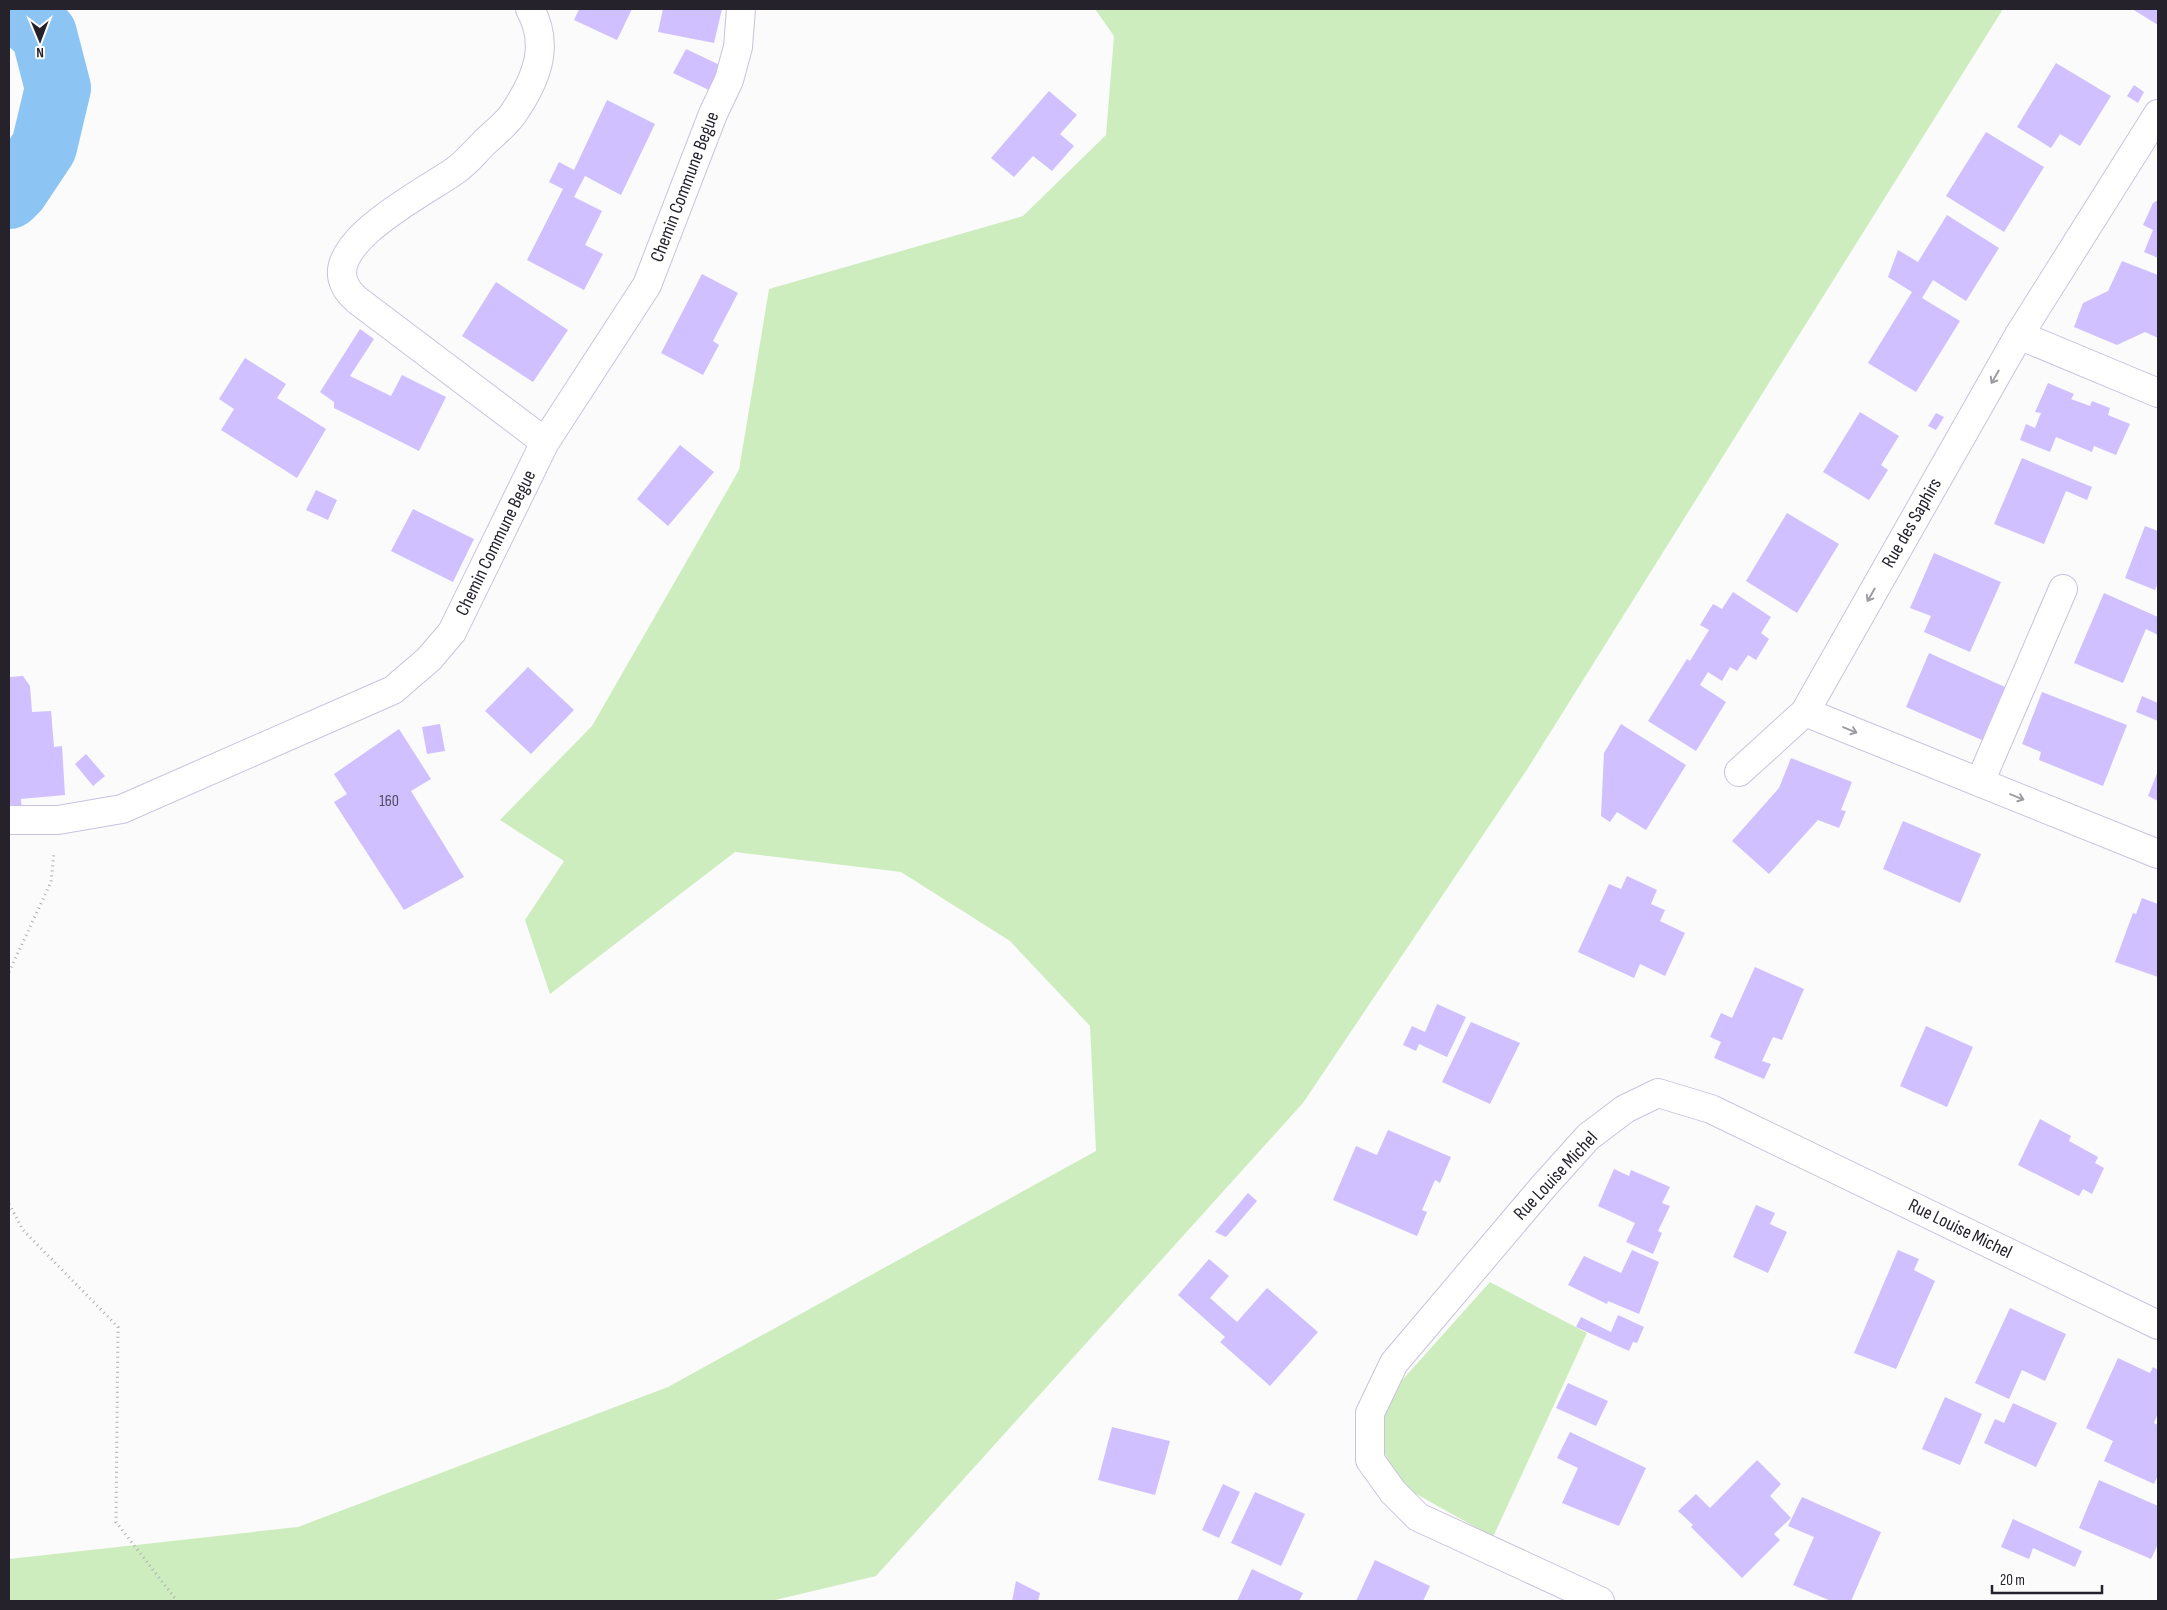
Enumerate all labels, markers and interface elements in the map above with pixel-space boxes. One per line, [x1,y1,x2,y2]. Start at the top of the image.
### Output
north arrow [15,15,65,65]
text: N [36,44,44,61]
street label: Chemin Commune Begue [646,109,724,265]
one-way arrow [1990,370,2000,385]
street label: Chemin Commune Begue [451,466,541,620]
street label: Rue des Saphirs [1877,474,1947,572]
one-way arrow [1866,587,1876,601]
one-way arrow [1842,726,1857,735]
house number: 160 [379,792,399,811]
one-way arrow [2009,793,2024,802]
street label: Rue Louise Michel [1509,1127,1603,1225]
street label: Rue Louise Michel [1904,1194,2016,1264]
scale bar [1992,1562,2102,1594]
text: 20 m [2000,1571,2025,1590]

